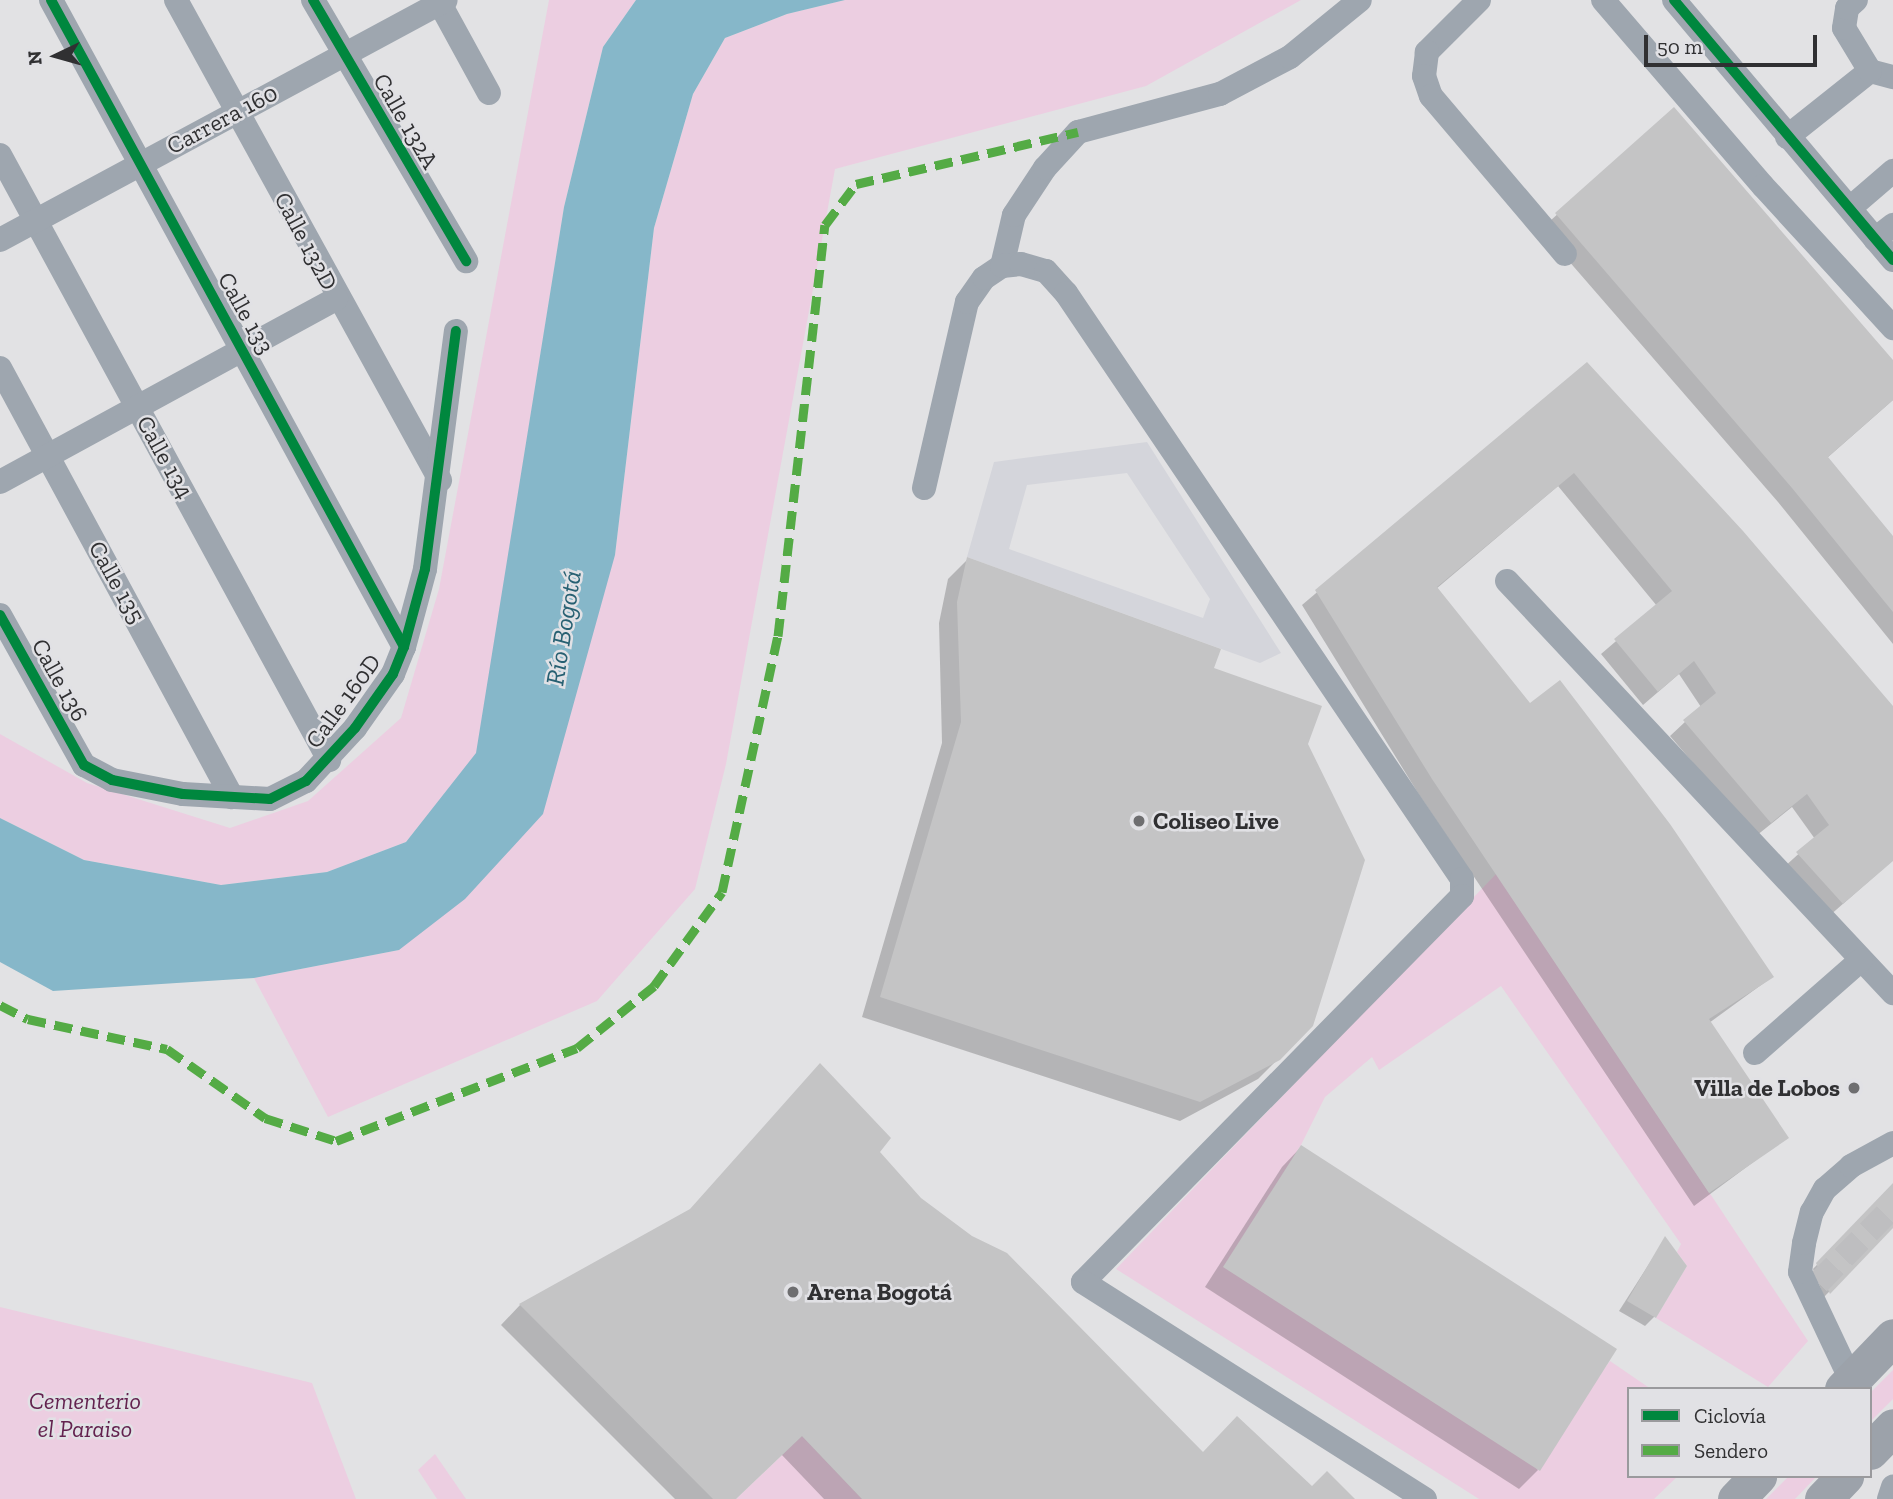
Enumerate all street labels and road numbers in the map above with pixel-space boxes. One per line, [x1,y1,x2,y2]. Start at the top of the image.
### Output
street label: Calle 132A [367,68,445,174]
street label: Carrera 160 [162,78,282,160]
street label: Calle 132D [268,187,344,295]
street label: Calle 133 [212,267,280,359]
street label: Calle 134 [130,410,200,504]
street label: Calle 135 [83,536,151,628]
street label: Calle 136 [26,634,94,726]
street label: Calle 160D [299,648,387,754]

